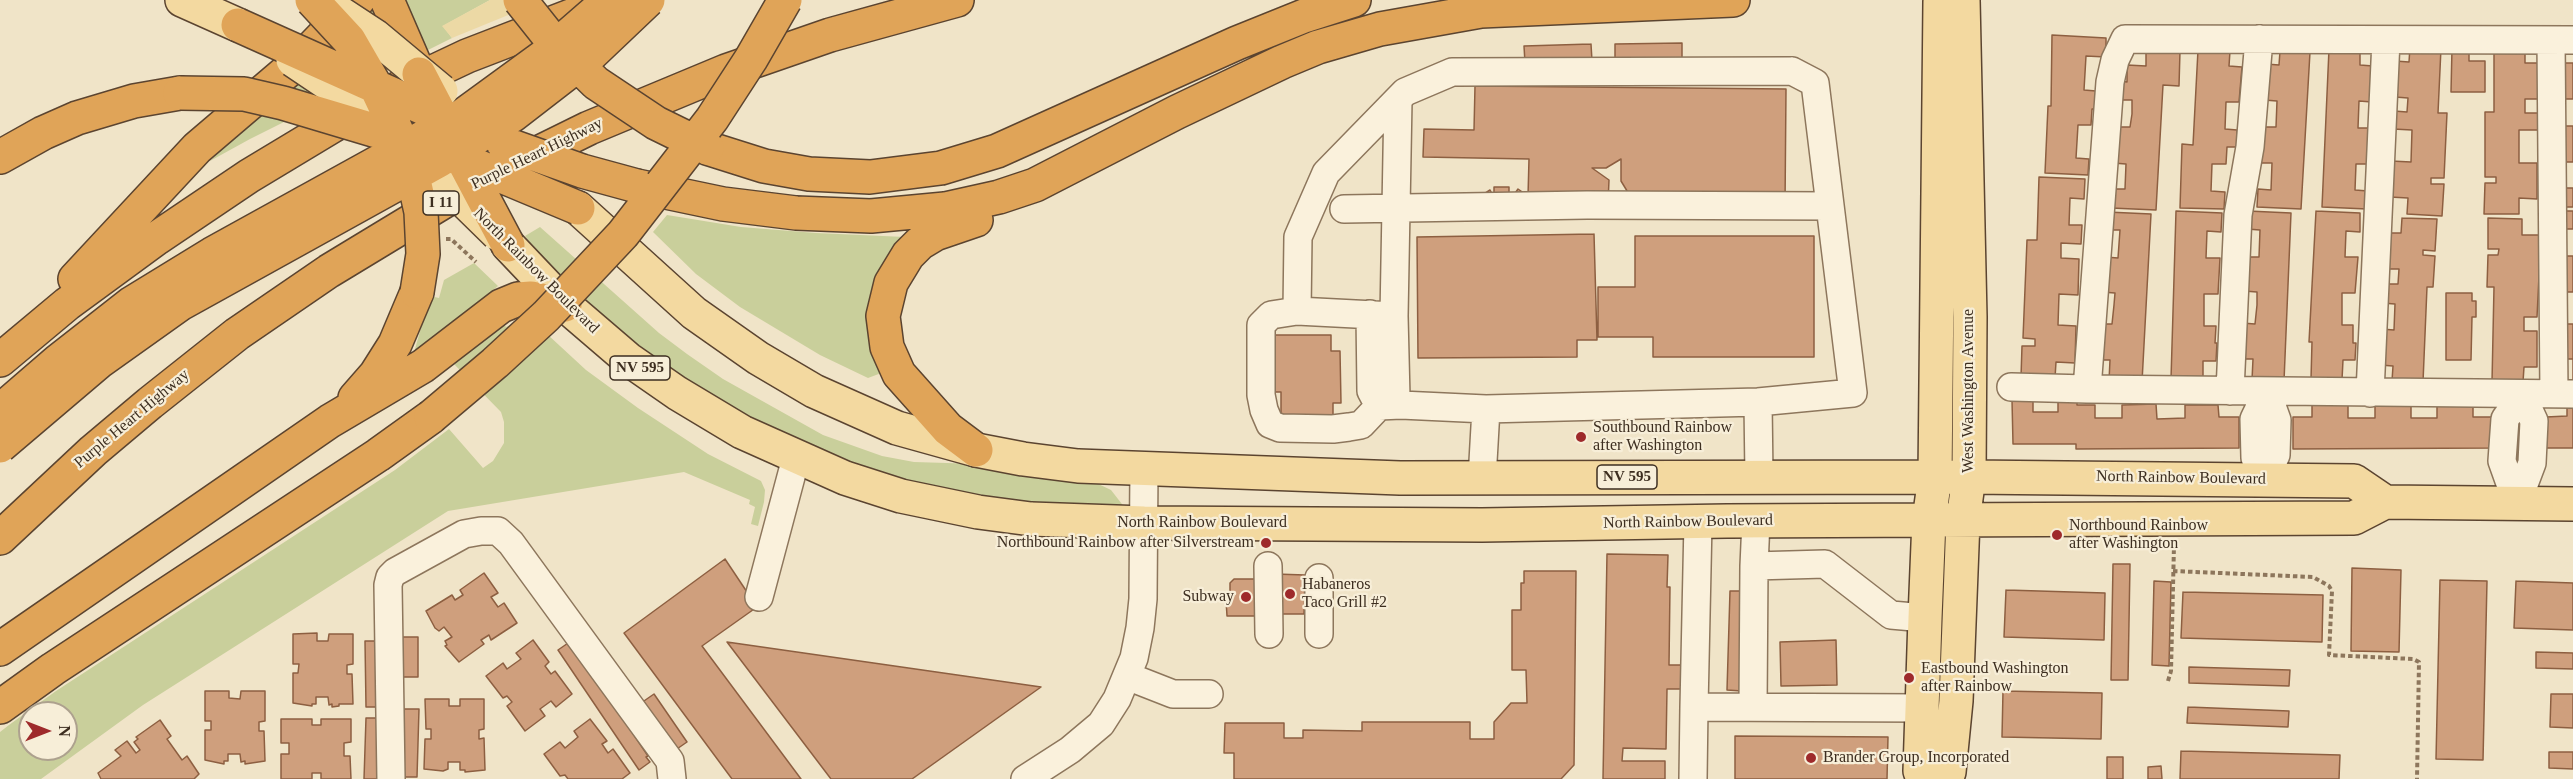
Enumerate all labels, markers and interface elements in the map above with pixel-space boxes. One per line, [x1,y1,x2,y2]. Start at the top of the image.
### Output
street label: Purple Heart Highway [468,114,606,194]
road number: I 11 [423,191,459,215]
street label: North Rainbow Boulevard [469,204,603,338]
street label: West Washington Avenue [1959,309,1979,473]
road number: NV 595 [610,356,670,380]
street label: Purple Heart Highway [71,365,193,473]
place label: Southbound Rainbow after Washington [1593,418,1732,456]
marker: Southbound Rainbow after Washington [1574,430,1588,444]
road number: NV 595 [1597,465,1657,489]
street label: North Rainbow Boulevard [2096,467,2266,489]
street label: North Rainbow Boulevard [1603,511,1773,533]
street label: North Rainbow Boulevard [1117,513,1287,533]
place label: Northbound Rainbow after Washington [2069,516,2208,554]
marker: Northbound Rainbow after Washington [2050,528,2064,542]
place label: Northbound Rainbow after Silverstream [997,533,1254,553]
marker: Northbound Rainbow after Silverstream [1259,536,1273,550]
place label: Habaneros Taco Grill #2 [1302,575,1387,613]
place label: Subway [1182,587,1234,607]
marker: Habaneros Taco Grill #2 [1283,587,1297,601]
marker: Subway [1239,590,1253,604]
place label: Eastbound Washington after Rainbow [1921,659,2069,697]
marker: Eastbound Washington after Rainbow [1902,671,1916,685]
north arrow [18,701,78,761]
text: N [56,725,73,737]
place label: Brander Group, Incorporated [1823,748,2009,768]
marker: Brander Group, Incorporated [1804,751,1818,765]

